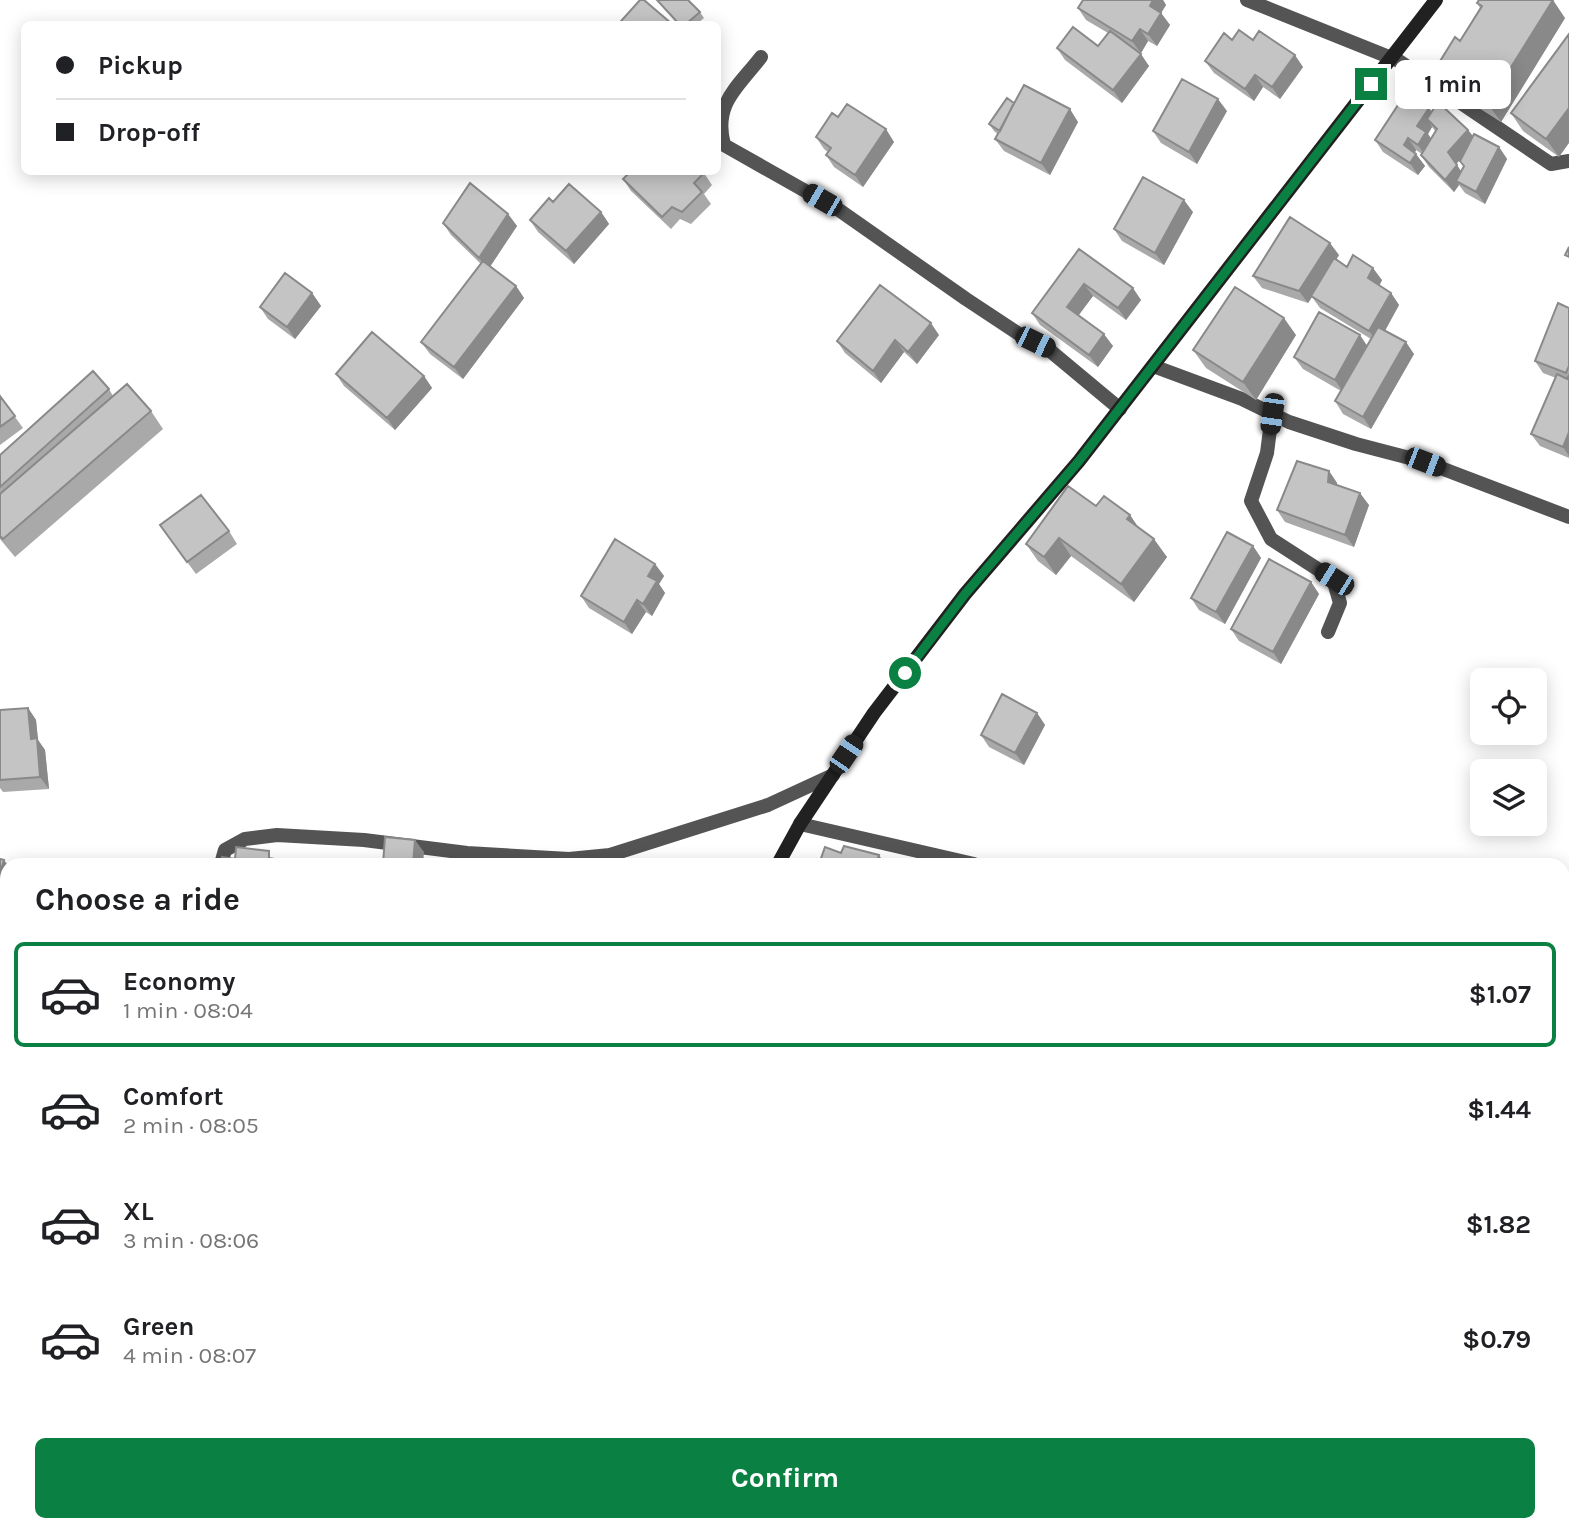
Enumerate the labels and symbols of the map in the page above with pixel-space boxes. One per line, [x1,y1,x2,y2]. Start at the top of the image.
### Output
callout: 1 min [1396,60,1511,108]
route end [1355,68,1387,100]
car [799,180,846,220]
car [1012,323,1059,361]
car [1259,392,1286,436]
car [1402,445,1449,479]
car [1311,559,1358,599]
route start [889,657,921,689]
car [826,731,867,777]

